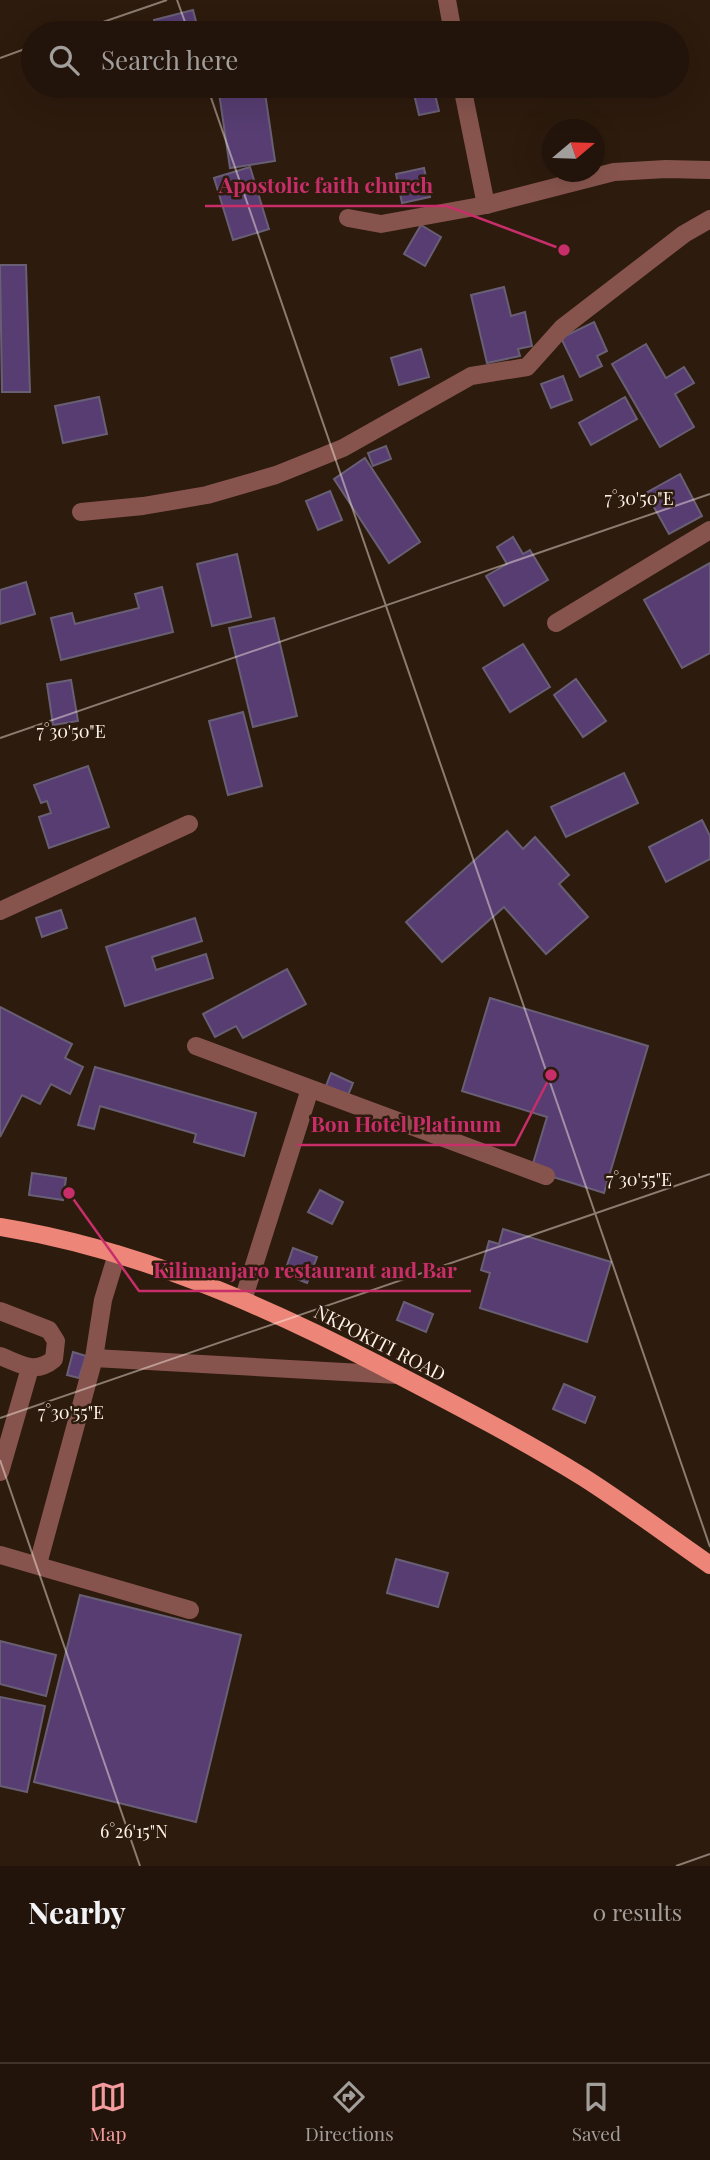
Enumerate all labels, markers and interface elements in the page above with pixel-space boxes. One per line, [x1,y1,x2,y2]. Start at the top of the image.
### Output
search box [21,21,689,98]
icon: search [45,41,83,79]
text: Search here [101,42,238,77]
north arrow [542,119,605,182]
callout: Apostolic faith church [205,164,447,206]
text: Apostolic faith church [218,170,433,198]
text: 7°30'50"E [604,486,674,510]
text: 7°30'50"E [36,719,106,743]
callout: Bon Hotel Platinum [297,1103,515,1145]
text: Bon Hotel Platinum [311,1109,501,1137]
text: 7°30'55"E [606,1167,672,1191]
callout: Kilimanjaro restaurant and Bar [139,1249,471,1291]
text: Kilimanjaro restaurant and Bar [153,1255,457,1283]
street label: NKPOKITI ROAD [310,1298,451,1386]
text: 7°30'55"E [38,1400,104,1424]
text: 6°26'15"N [100,1819,168,1843]
text: Nearby [28,1892,126,1932]
text: 0 results [592,1896,682,1927]
tab: Map [89,2078,127,2146]
tab: Directions [305,2078,394,2146]
tab: Saved [572,2078,621,2146]

